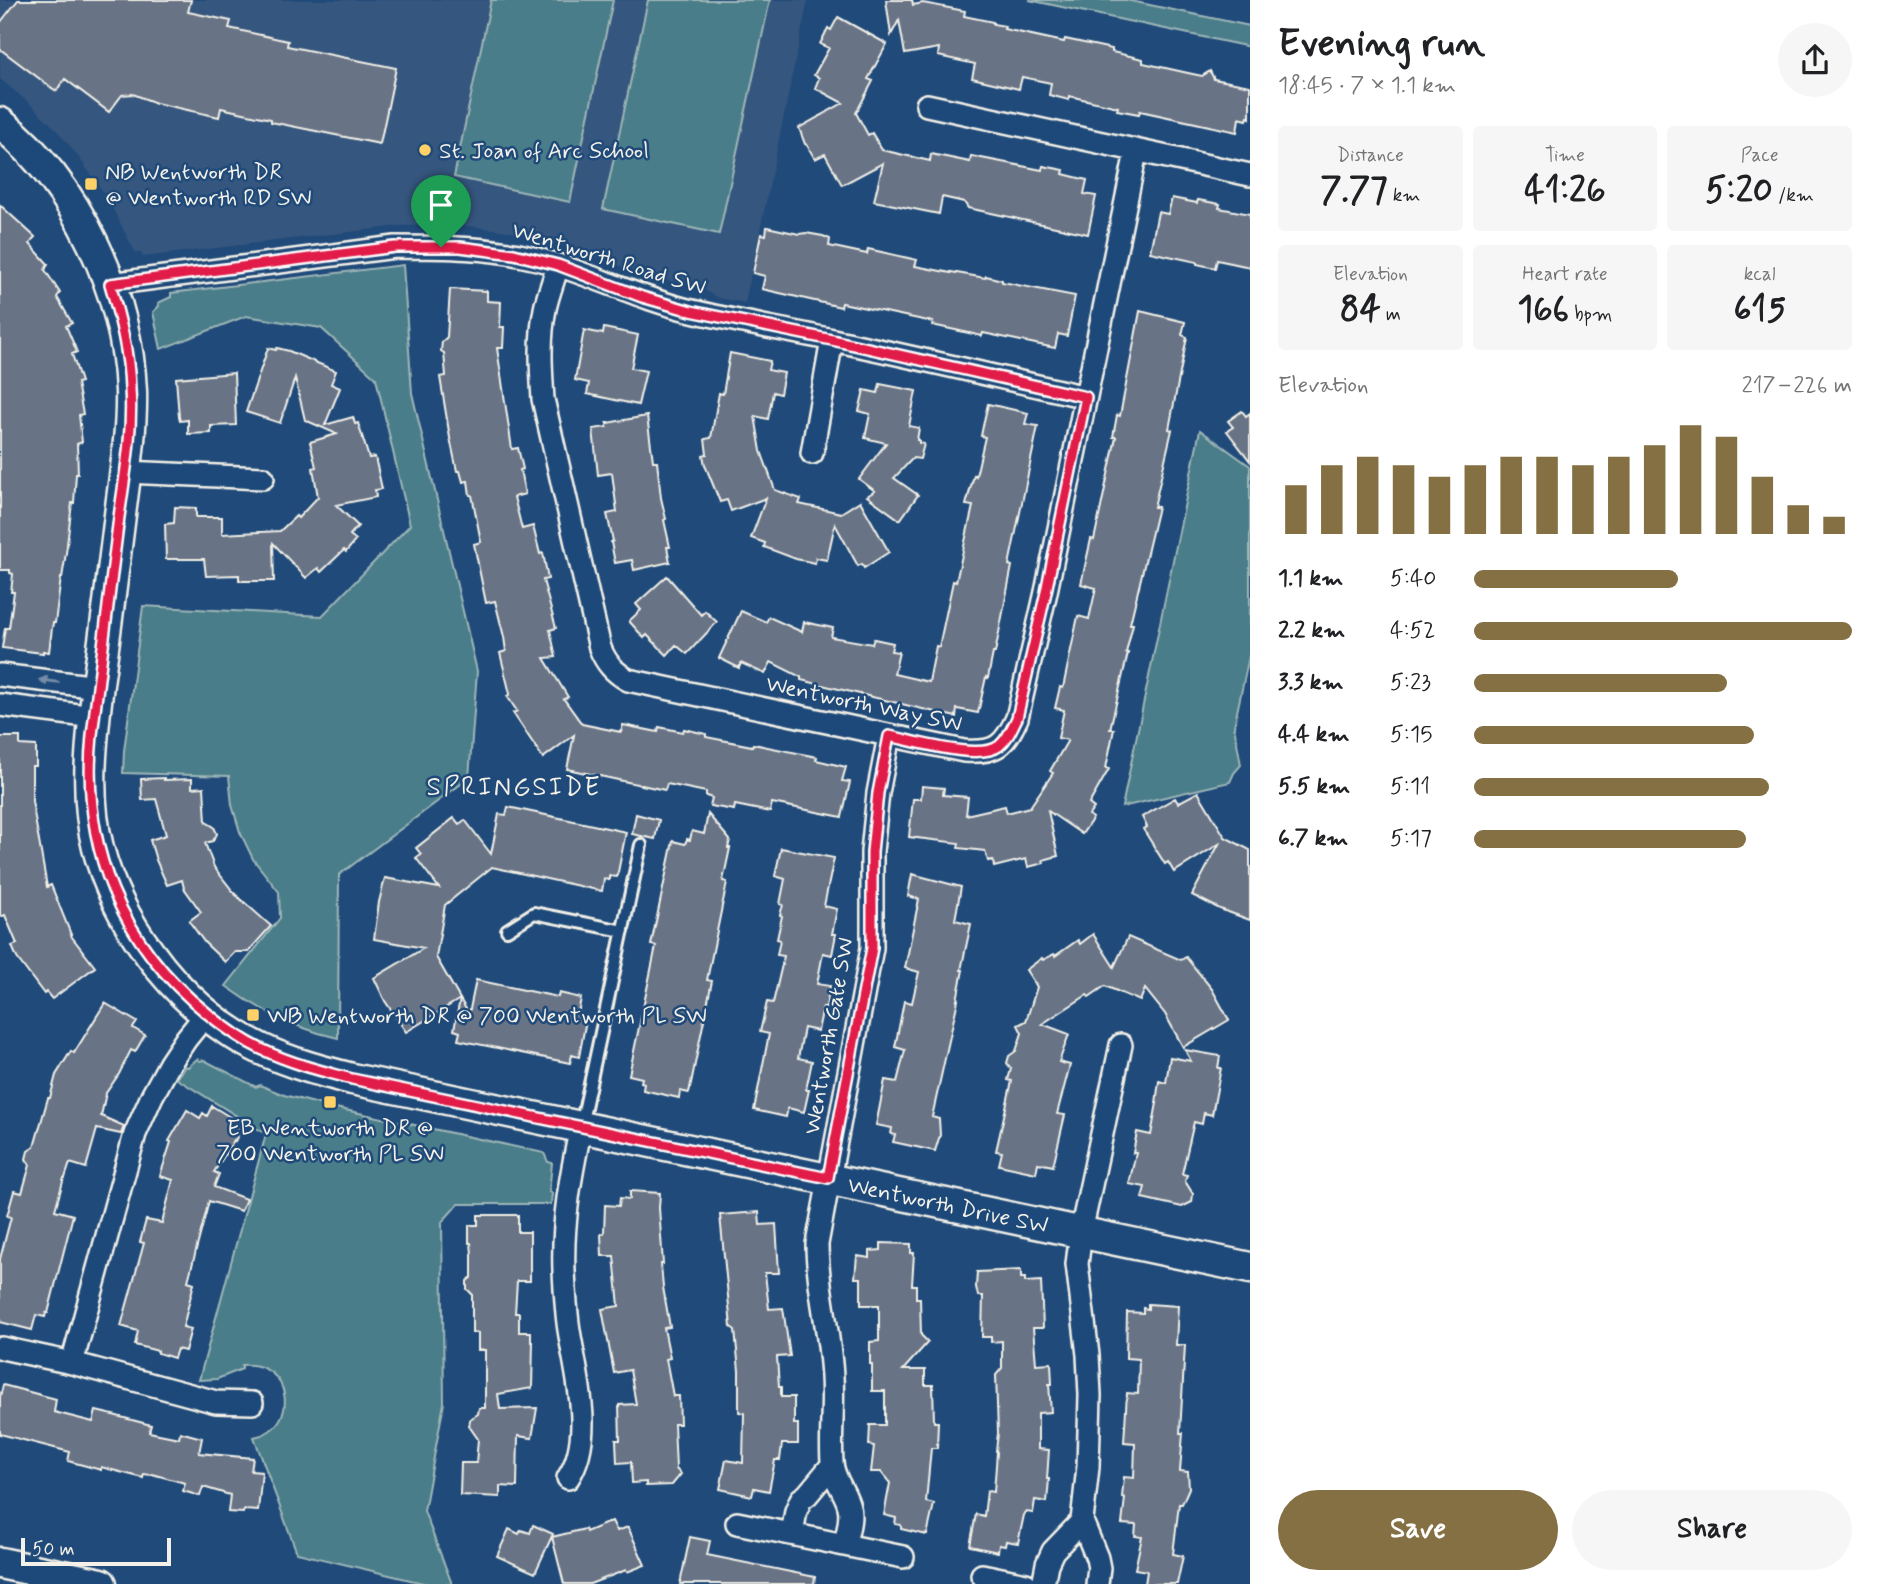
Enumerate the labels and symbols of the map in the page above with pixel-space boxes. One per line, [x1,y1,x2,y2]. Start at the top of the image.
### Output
place label: St. Joan of Arc School [439,137,649,167]
marker: St. Joan of Arc School [417,142,433,158]
place label: NB Wentworth DR @ Wentworth RD SW [105,158,312,214]
pin [411,175,471,247]
marker: NB Wentworth DR @ Wentworth RD SW [83,176,99,192]
street label: Wentworth Road SW [508,216,709,304]
street label: Wentworth Way SW [763,670,964,740]
one-way arrow [38,675,60,686]
district label: SPRINGSIDE [426,771,602,805]
street label: Wentworth Gate SW [798,936,862,1137]
place label: WB Wentworth DR @ 700 Wentworth PL SW [267,1002,707,1032]
marker: WB Wentworth DR @ 700 Wentworth PL SW [245,1007,261,1023]
marker: EB Wentworth DR @ 700 Wentworth PL SW [322,1094,338,1110]
place label: EB Wentworth DR @ 700 Wentworth PL SW [216,1114,444,1170]
street label: Wentworth Drive SW [845,1171,1050,1242]
scale bar [21,1535,172,1567]

